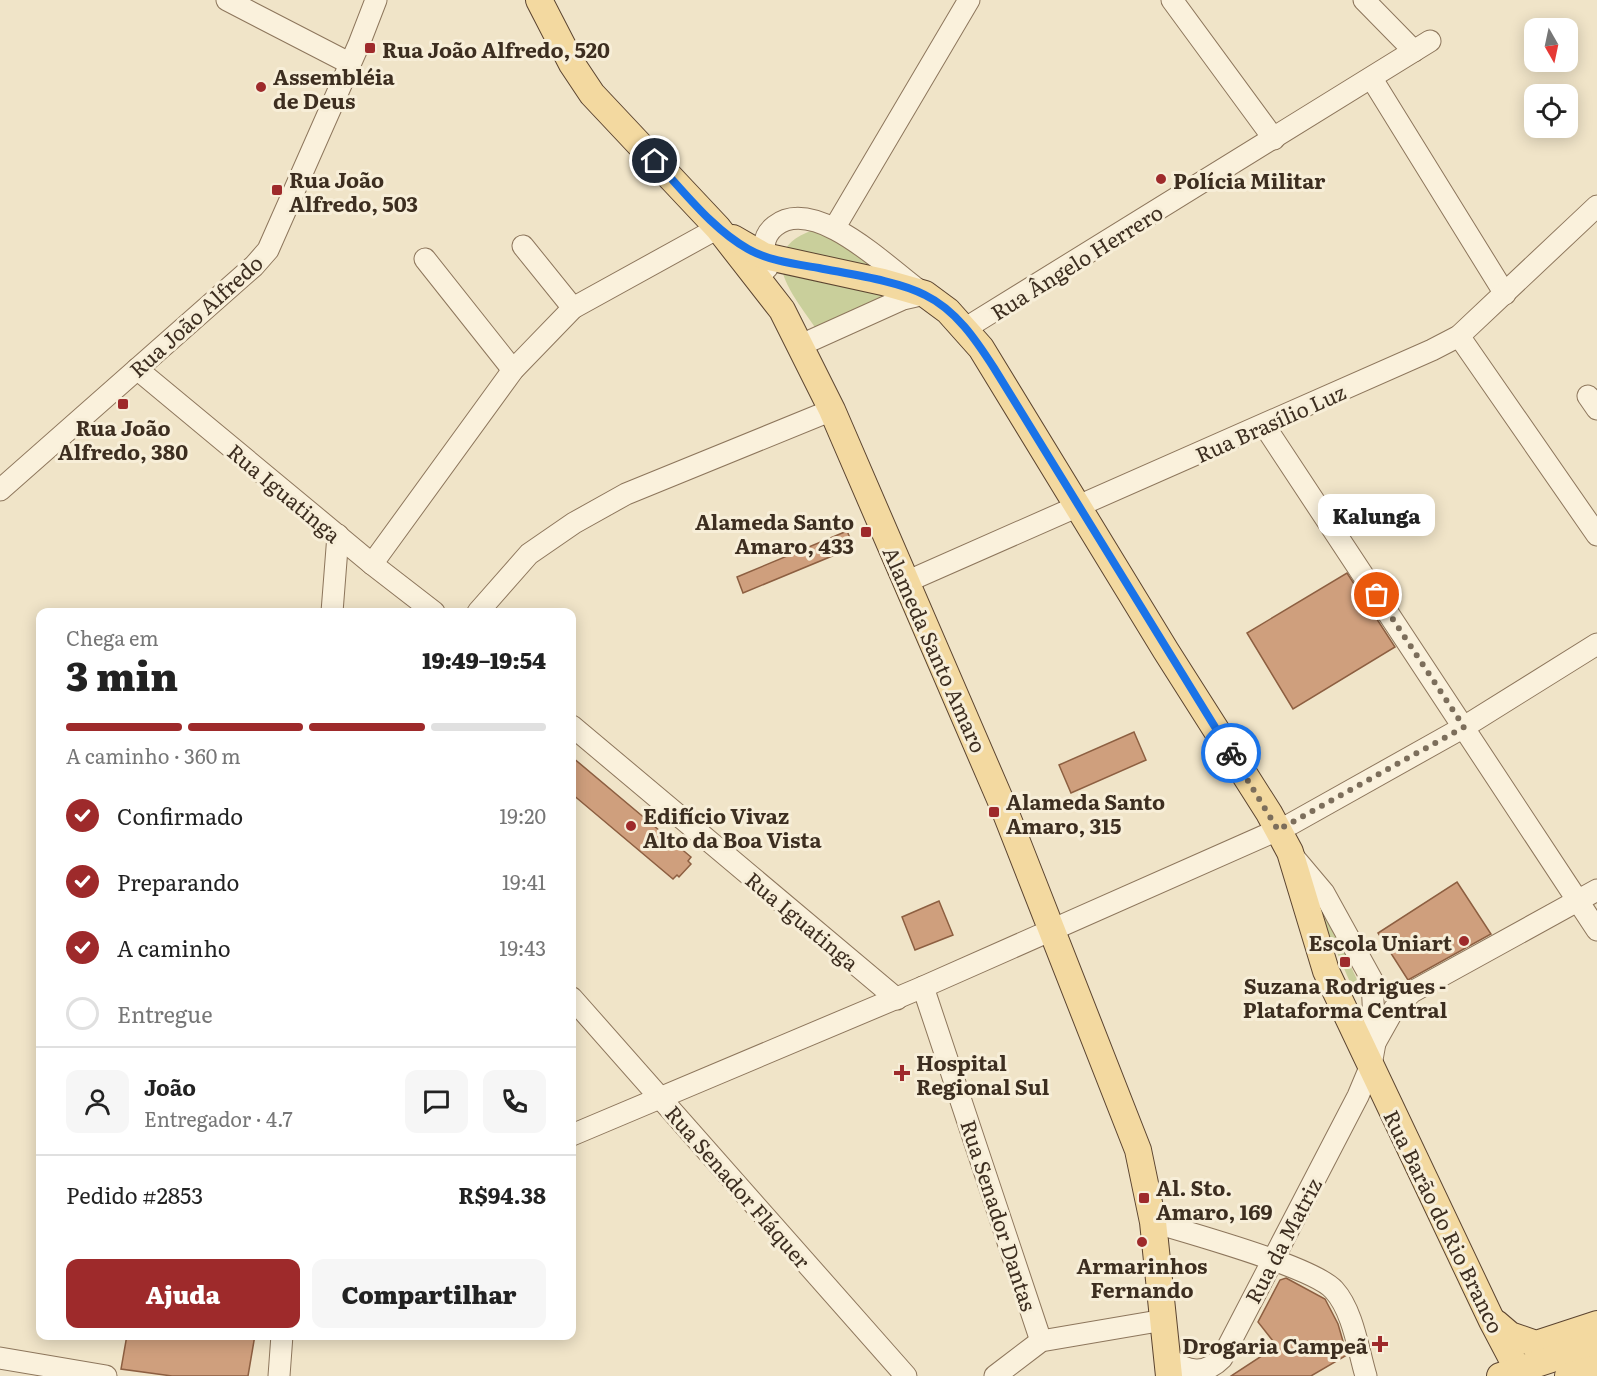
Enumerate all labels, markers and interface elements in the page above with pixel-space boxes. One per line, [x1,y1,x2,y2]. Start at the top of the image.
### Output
north arrow [1524,18,1578,72]
map controls [1524,18,1578,138]
place label: Rua João Alfredo, 520 [382,33,610,64]
marker: Rua João Alfredo, 520 [363,41,377,55]
place label: Assembléia de Deus [273,60,395,115]
marker: Assembléia de Deus [254,80,268,94]
button: locate [1524,84,1578,138]
pin [629,135,680,186]
icon: home [638,144,671,177]
place label: Rua João Alfredo, 503 [289,163,418,218]
place label: Polícia Militar [1173,164,1326,195]
marker: Polícia Militar [1154,172,1168,186]
marker: Rua João Alfredo, 503 [270,183,284,197]
street label: Rua Ângelo Herrero [984,195,1168,327]
street label: Rua João Alfredo [121,247,269,383]
street label: Rua Brasílio Luz [1190,375,1350,469]
marker: Rua João Alfredo, 380 [116,397,130,411]
place label: Rua João Alfredo, 380 [58,411,188,466]
street label: Rua Iguatinga [222,435,349,549]
callout: Kalunga [1318,493,1436,535]
text: Kalunga [1332,500,1421,530]
place label: Alameda Santo Amaro, 433 [695,505,854,560]
marker: Alameda Santo Amaro, 433 [859,525,873,539]
street label: Alameda Santo Amaro [876,541,996,757]
pin [1351,569,1402,620]
icon: bag [1360,578,1393,611]
text: Chega em [66,622,159,652]
text: 19:49–19:54 [422,643,546,676]
text: 3 min [66,645,178,703]
courier [1201,723,1261,783]
icon: bike [1215,737,1248,770]
text: A caminho · 360 m [66,740,241,770]
place label: Alameda Santo Amaro, 315 [1006,785,1165,840]
icon: check [66,799,99,832]
text: Confirmado [117,799,243,832]
place label: Edifício Vivaz Alto da Boa Vista [643,799,822,854]
text: 19:20 [499,800,546,830]
marker: Alameda Santo Amaro, 315 [987,805,1001,819]
marker: Edifício Vivaz Alto da Boa Vista [624,819,638,833]
street label: Rua Iguatinga [740,863,867,977]
icon: check [66,865,99,898]
text: Preparando [117,865,239,898]
text: 19:41 [502,866,546,896]
place label: Escola Uniart [1309,926,1453,957]
icon: check [66,931,99,964]
text: A caminho [117,931,231,964]
text: 19:43 [499,932,546,962]
marker: Escola Uniart [1457,934,1471,948]
marker: Suzana Rodrigues - Plataforma Central [1338,955,1352,969]
place label: Suzana Rodrigues - Plataforma Central [1243,969,1448,1024]
text: Entregue [117,997,213,1030]
place label: Hospital Regional Sul [916,1046,1050,1101]
marker: Hospital Regional Sul [893,1064,911,1082]
button: person [66,1070,129,1133]
text: João [144,1070,196,1103]
button: chat [405,1070,468,1133]
button: phone [483,1070,546,1133]
street label: Rua Senador Fláquer [659,1098,819,1274]
text: Entregador · 4.7 [144,1103,293,1133]
street label: Rua Barão do Rio Branco [1377,1104,1513,1338]
street label: Rua Senador Dantas [954,1115,1046,1315]
place label: Al. Sto. Amaro, 169 [1156,1171,1273,1226]
street label: Rua da Matriz [1236,1172,1328,1308]
text: Pedido #2853 [66,1178,203,1211]
text: R$94.38 [458,1178,546,1211]
marker: Al. Sto. Amaro, 169 [1137,1191,1151,1205]
marker: Armarinhos Fernando [1135,1235,1149,1249]
place label: Armarinhos Fernando [1076,1249,1208,1304]
button: Ajuda [66,1259,300,1328]
button: Compartilhar [312,1259,546,1328]
place label: Drogaria Campeã [1182,1329,1369,1360]
marker: Drogaria Campeã [1373,1337,1387,1351]

